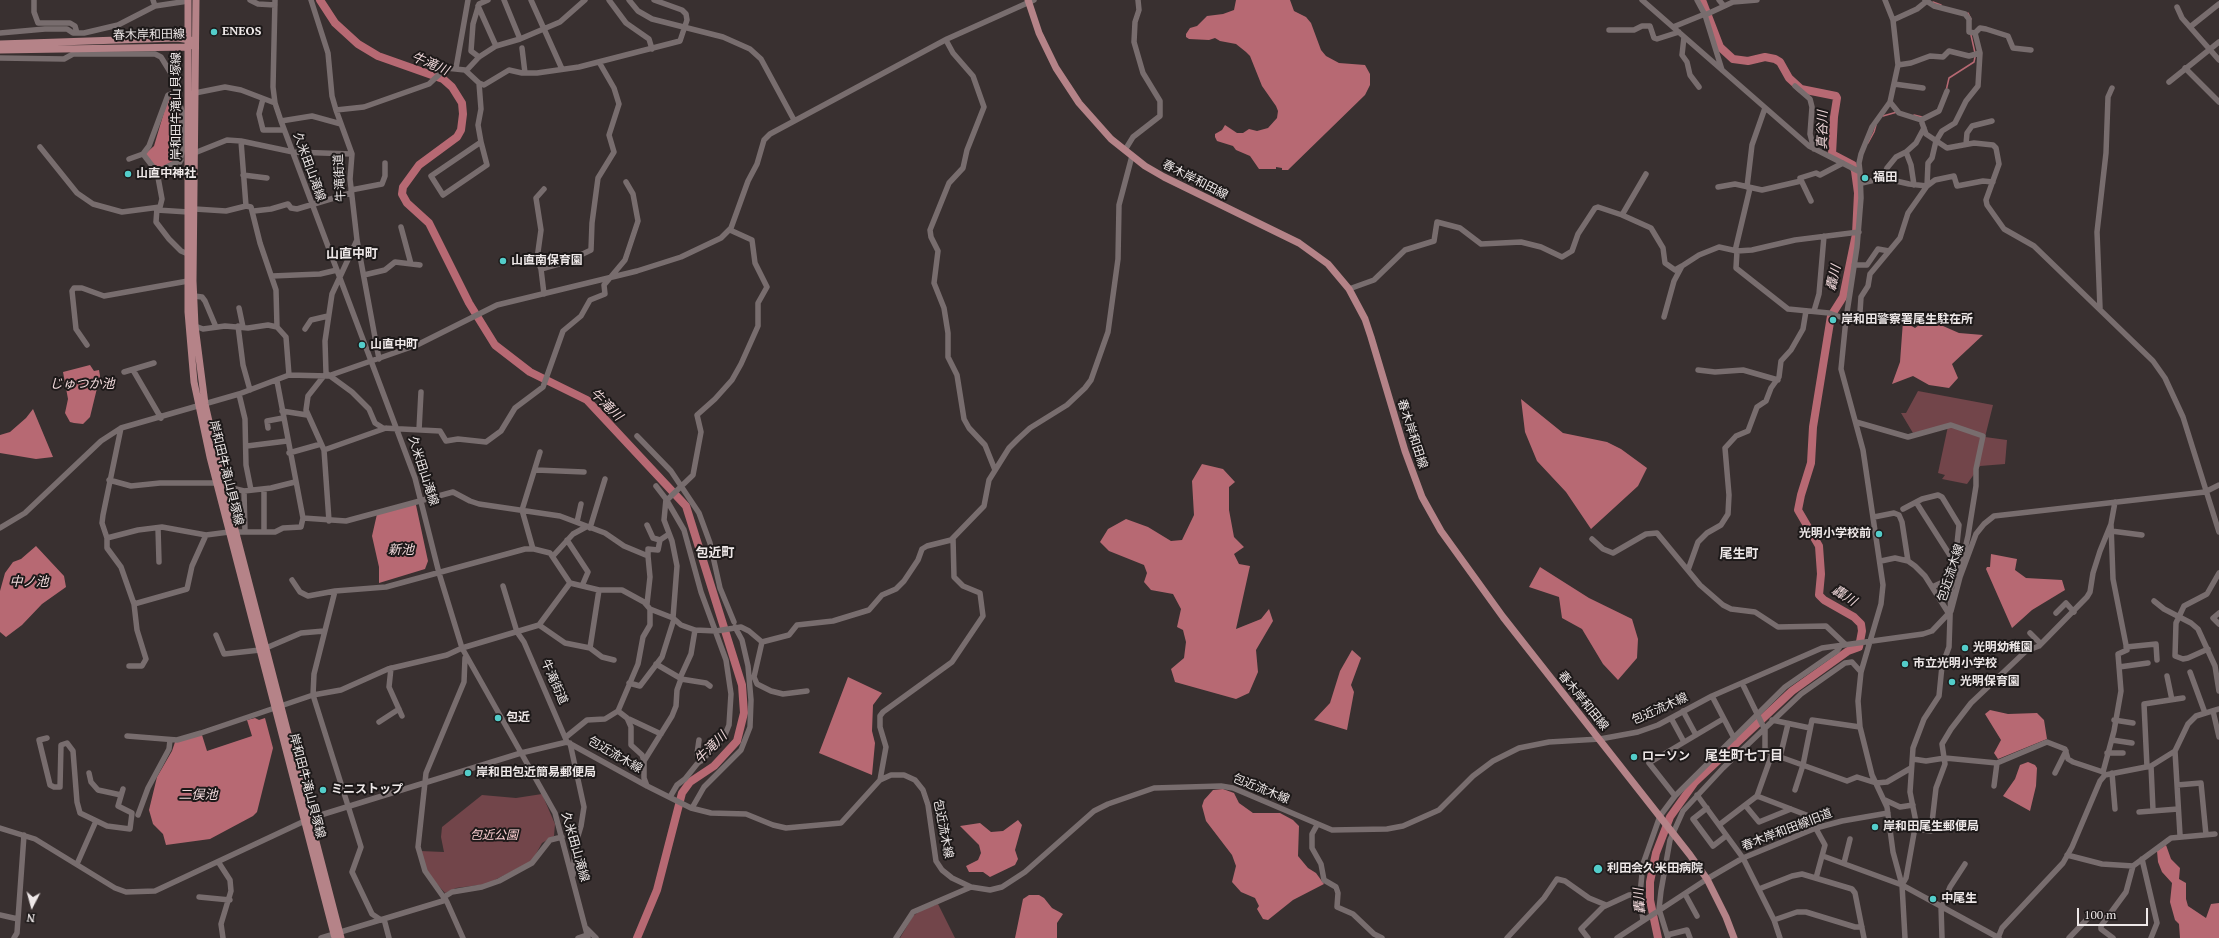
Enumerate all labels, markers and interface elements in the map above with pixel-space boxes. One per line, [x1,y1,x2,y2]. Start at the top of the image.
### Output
place label: ENEOS [222,25,261,39]
street label: 春木岸和田線 [113,27,185,43]
marker: ENEOS [209,27,219,37]
water label: 牛滝川 [409,49,451,79]
street label: 岸和田牛滝山貝塚線 [170,52,184,160]
water label: 真谷川 [1815,110,1831,150]
street label: 久米田山滝線 [290,131,328,203]
street label: 牛滝街道 [332,154,348,202]
street label: 春木岸和田線 [1160,157,1230,203]
place label: 山直中神社 [136,167,196,181]
marker: 山直中神社 [123,169,133,179]
place label: 福田 [1873,171,1897,185]
marker: 福田 [1860,173,1870,183]
district label: 山直中町 [326,246,378,262]
place label: 山直南保育園 [511,254,583,268]
marker: 山直南保育園 [498,256,508,266]
water label: 轟川 [1823,264,1845,292]
place label: 岸和田警察署尾生駐在所 [1841,313,1973,327]
marker: 岸和田警察署尾生駐在所 [1828,315,1838,325]
place label: 山直中町 [370,338,418,352]
marker: 山直中町 [357,340,367,350]
water label: じゅつか池 [50,376,114,392]
water label: 牛滝川 [587,386,625,424]
street label: 春木岸和田線 [1394,398,1430,470]
street label: 岸和田牛滝山貝塚線 [206,419,246,527]
street label: 久米田山滝線 [405,435,441,507]
place label: 光明小学校前 [1799,527,1871,541]
marker: 光明小学校前 [1874,529,1884,539]
water label: 新池 [388,542,414,558]
street label: 包近流木線 [1935,542,1967,604]
district label: 包近町 [696,545,734,561]
district label: 尾生町 [1720,546,1758,562]
water label: 中ノ池 [10,574,48,590]
water label: 轟川 [1829,582,1859,610]
place label: 光明幼稚園 [1973,641,2033,655]
marker: 光明幼稚園 [1960,643,1970,653]
street label: 牛滝街道 [538,657,570,707]
place label: 市立光明小学校 [1913,657,1997,671]
marker: 市立光明小学校 [1900,659,1910,669]
street label: 春木岸和田線 [1555,668,1611,734]
place label: 光明保育園 [1960,675,2020,689]
marker: 光明保育園 [1947,677,1957,687]
street label: 包近流木線 [1630,690,1690,728]
place label: 包近 [506,711,530,725]
marker: 包近 [493,713,503,723]
water label: 牛滝川 [692,729,730,767]
street label: 岸和田牛滝山貝塚線 [286,732,328,840]
street label: 包近流木線 [585,734,645,776]
district label: 尾生町七丁目 [1705,748,1783,764]
place label: ローソン [1642,750,1690,764]
marker: ローソン [1629,752,1639,762]
place label: 岸和田包近簡易郵便局 [476,766,596,780]
marker: 岸和田包近簡易郵便局 [463,768,473,778]
street label: 包近流木線 [1230,771,1292,807]
place label: ミニストップ [331,783,403,797]
marker: ミニストップ [318,785,328,795]
water label: 二俣池 [179,787,217,803]
street label: 包近流木線 [930,798,956,860]
street label: 春木岸和田線旧道 [1740,806,1834,854]
street label: 久米田山滝線 [558,810,592,884]
place label: 岸和田尾生郵便局 [1883,820,1979,834]
marker: 岸和田尾生郵便局 [1870,822,1880,832]
park label: 包近公園 [470,829,518,843]
place label: 利田会久米田病院 [1607,862,1703,876]
marker: 利田会久米田病院 [1592,863,1604,875]
north arrow [12,886,52,926]
water label: 轟川 [1631,887,1649,915]
place label: 中尾生 [1941,892,1977,906]
marker: 中尾生 [1928,894,1938,904]
scale bar [2079,900,2150,926]
text: 100 m [2084,907,2116,922]
text: N [26,911,36,925]

